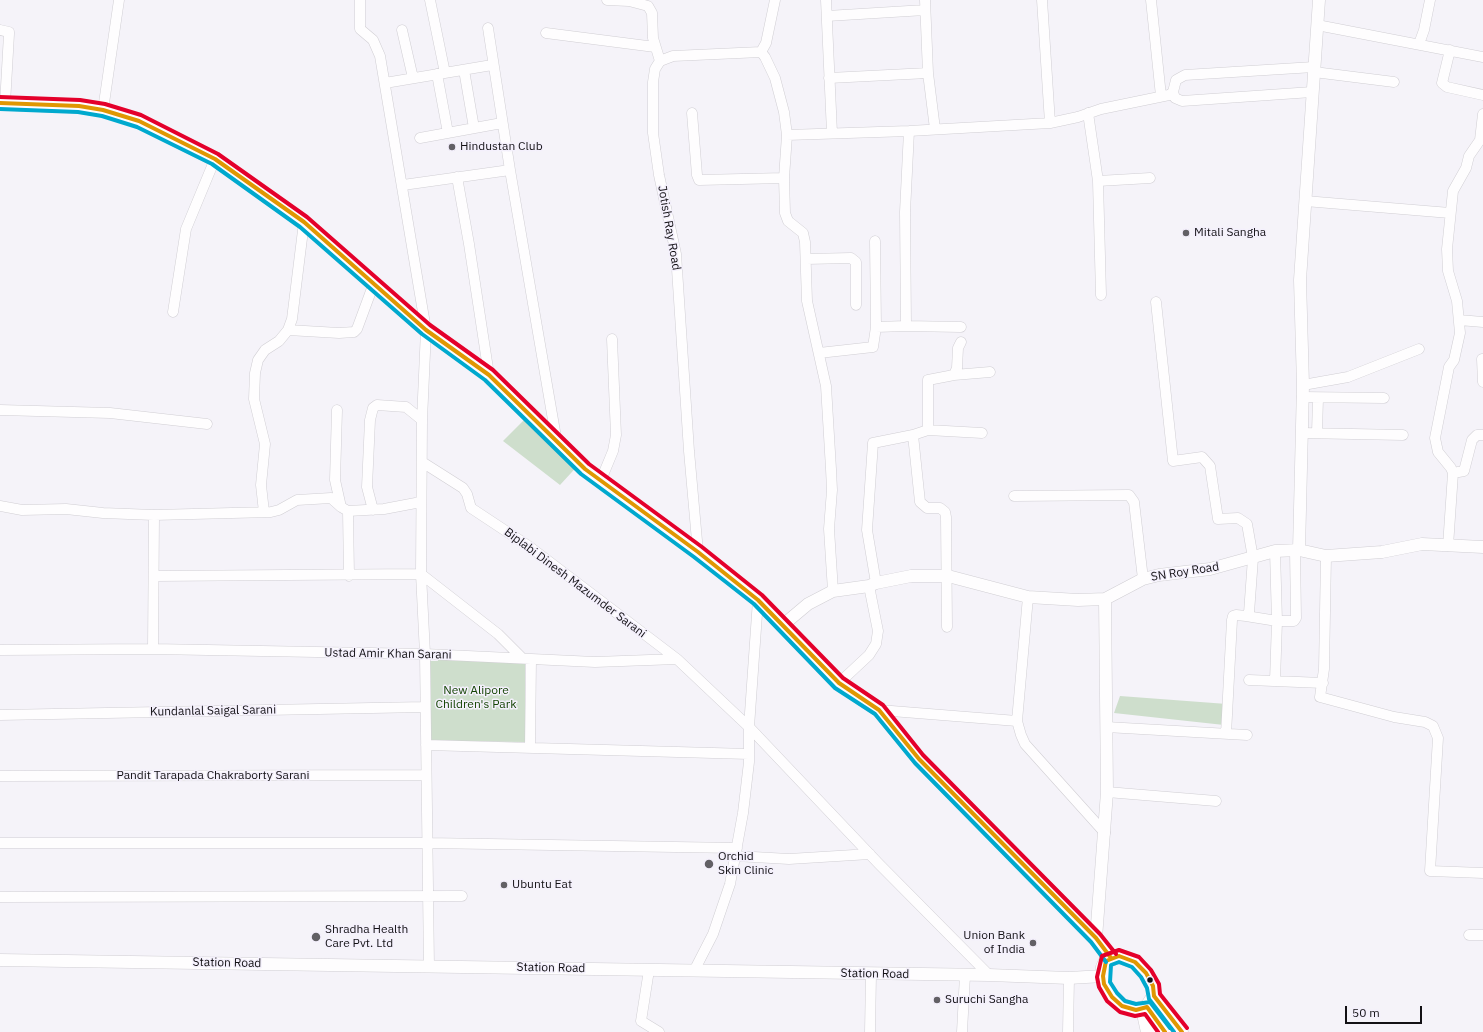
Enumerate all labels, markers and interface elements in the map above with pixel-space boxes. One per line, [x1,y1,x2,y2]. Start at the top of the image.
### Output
place label: Hindustan Club [460,140,543,154]
marker: Hindustan Club [447,142,457,152]
street label: Jotish Ray Road [654,184,684,272]
place label: Mitali Sangha [1194,226,1266,240]
marker: Mitali Sangha [1181,228,1191,238]
street label: Biplabi Dinesh Mazumder Sarani [501,525,649,641]
street label: SN Roy Road [1150,560,1220,584]
street label: Ustad Amir Khan Sarani [324,646,452,662]
park label: New Alipore Children's Park [436,684,516,712]
street label: Kundanlal Saigal Sarani [150,703,276,719]
street label: Pandit Tarapada Chakraborty Sarani [116,769,310,783]
place label: Orchid Skin Clinic [718,850,774,878]
marker: Orchid Skin Clinic [703,858,715,870]
place label: Ubuntu Eat [512,878,572,892]
marker: Ubuntu Eat [499,880,509,890]
place label: Shradha Health Care Pvt. Ltd [325,923,408,951]
place label: Union Bank of India [963,929,1025,957]
marker: Shradha Health Care Pvt. Ltd [310,931,322,943]
marker: Union Bank of India [1028,938,1038,948]
street label: Station Road [192,955,262,971]
street label: Station Road [516,960,586,976]
street label: Station Road [840,966,910,982]
unlabelled marker [1145,975,1155,985]
place label: Suruchi Sangha [945,993,1028,1007]
marker: Suruchi Sangha [932,995,942,1005]
scale bar [1347,998,1424,1024]
text: 50 m [1352,1005,1380,1020]

